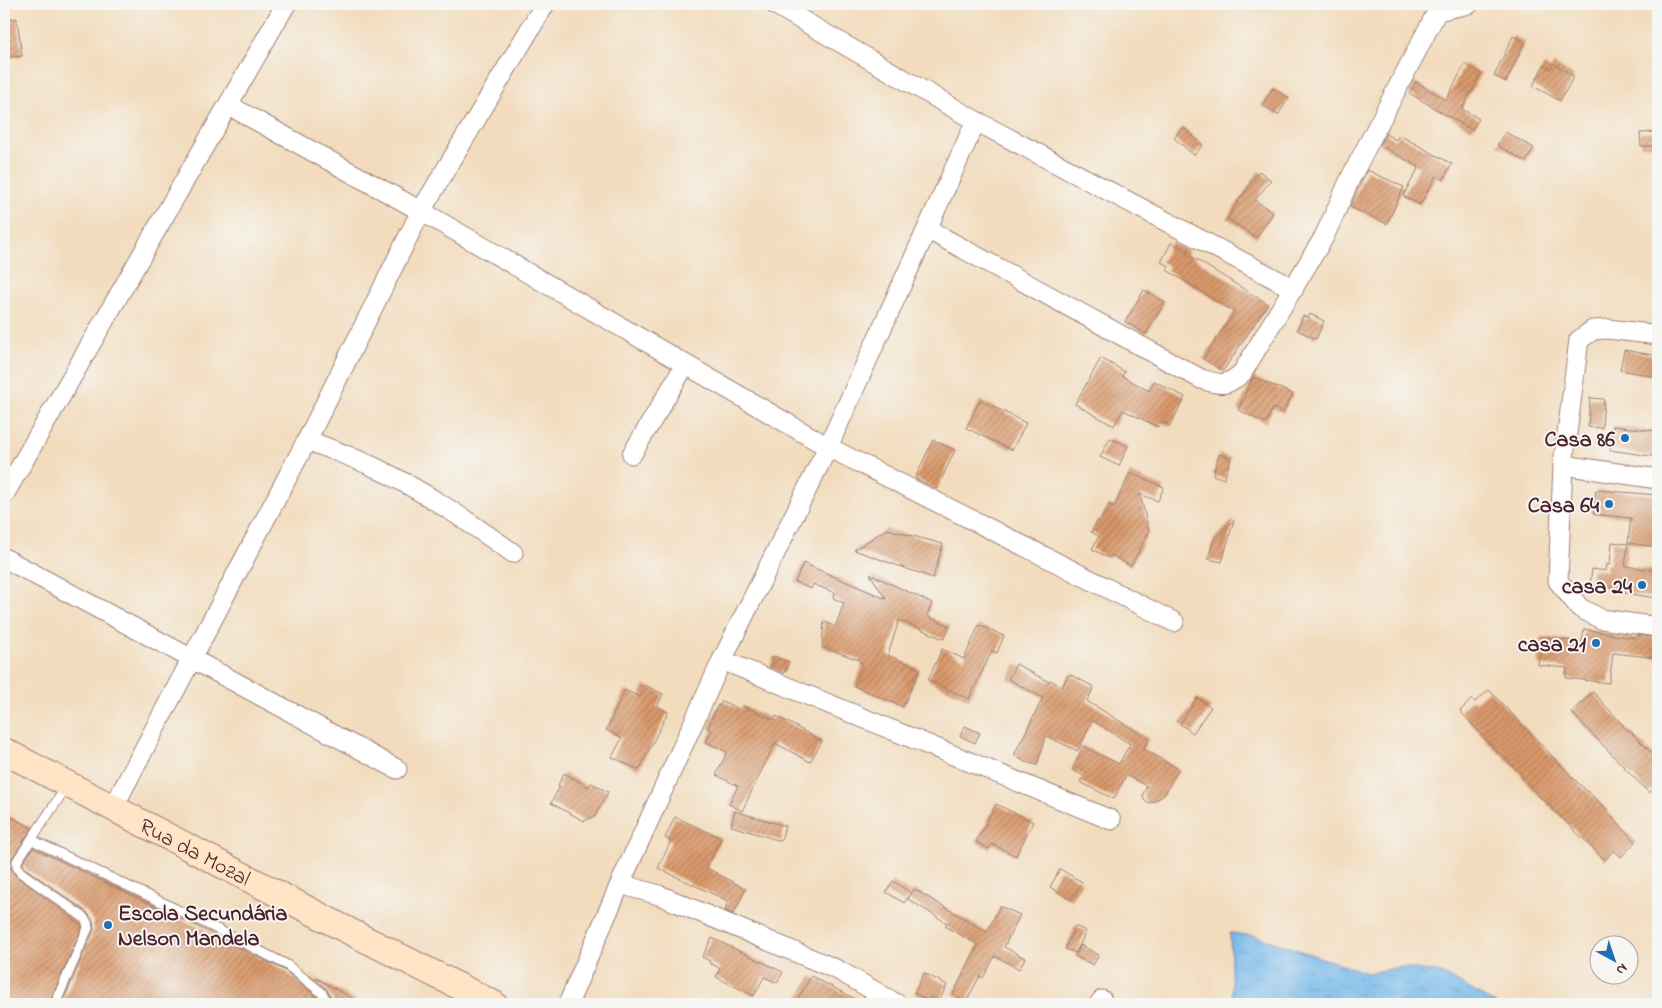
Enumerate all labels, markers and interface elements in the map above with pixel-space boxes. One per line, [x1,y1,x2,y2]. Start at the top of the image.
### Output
place label: Casa 86 [1545,425,1615,457]
marker: Casa 86 [1619,432,1631,444]
place label: Casa 64 [1528,491,1600,523]
marker: Casa 64 [1603,498,1615,510]
place label: casa 24 [1562,572,1633,604]
marker: casa 24 [1636,579,1648,591]
place label: casa 21 [1518,630,1586,662]
marker: casa 21 [1590,637,1602,649]
street label: Rua da Mozal [133,811,255,896]
place label: Escola Secundária Nelson Mandela [118,899,288,956]
marker: Escola Secundária Nelson Mandela [102,919,114,931]
north arrow [1590,936,1640,986]
text: N [1611,958,1632,980]

